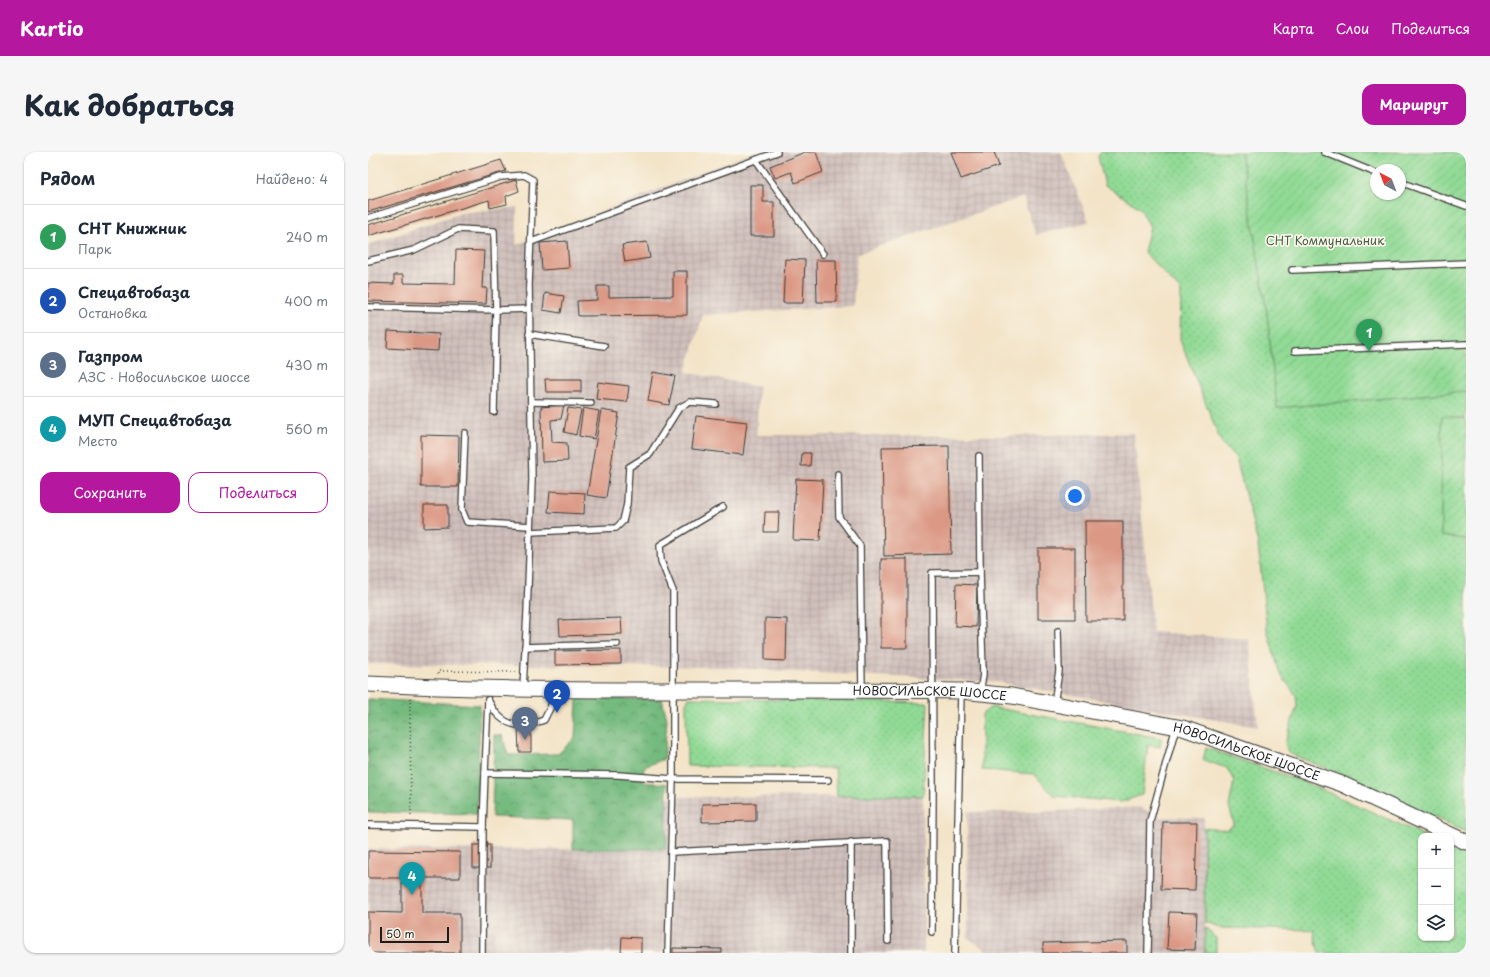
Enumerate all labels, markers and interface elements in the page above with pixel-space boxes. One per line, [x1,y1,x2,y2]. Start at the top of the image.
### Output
text: Kartio [20,14,83,42]
text: Карта [1273,18,1314,39]
text: Слои [1336,18,1369,39]
text: Поделиться [1391,18,1470,39]
text: Как добраться [24,83,235,126]
button: Маршрут [1362,84,1466,125]
north arrow [1370,164,1406,200]
text: Рядом [40,165,95,191]
text: Найдено: 4 [256,169,328,188]
text: СНТ Книжник [78,216,187,239]
text: 1 [50,227,56,246]
text: 240 m [286,227,328,246]
park label: СНТ Коммунальник [1266,231,1385,249]
text: Парк [78,239,112,258]
text: Спецавтобаза [78,280,190,303]
text: 2 [48,291,58,310]
text: 400 m [285,291,328,310]
text: Остановка [78,303,147,322]
pin: 1 [1356,319,1382,352]
text: Газпром [78,344,143,367]
text: 3 [49,355,57,374]
text: 430 m [286,355,328,374]
text: АЗС · Новосильское шоссе [78,367,250,386]
text: МУП Спецавтобаза [78,408,232,431]
text: 4 [49,419,57,438]
text: 560 m [286,419,328,438]
text: Место [78,431,118,450]
button: Сохранить [40,472,180,513]
button: Поделиться [188,472,328,513]
your location [1065,486,1085,506]
pin: 2 [544,680,570,713]
street label: НОВОСИЛЬСКОЕ ШОССЕ [853,681,1008,704]
pin: 3 [512,707,538,740]
street label: НОВОСИЛЬСКОЕ ШОССЕ [1172,717,1323,785]
map controls [1418,833,1454,941]
button: + [1418,833,1454,869]
pin: 4 [399,862,425,895]
button: − [1418,869,1454,905]
button: layers [1418,905,1454,941]
scale bar [380,925,449,944]
text: 50 m [386,925,415,942]

